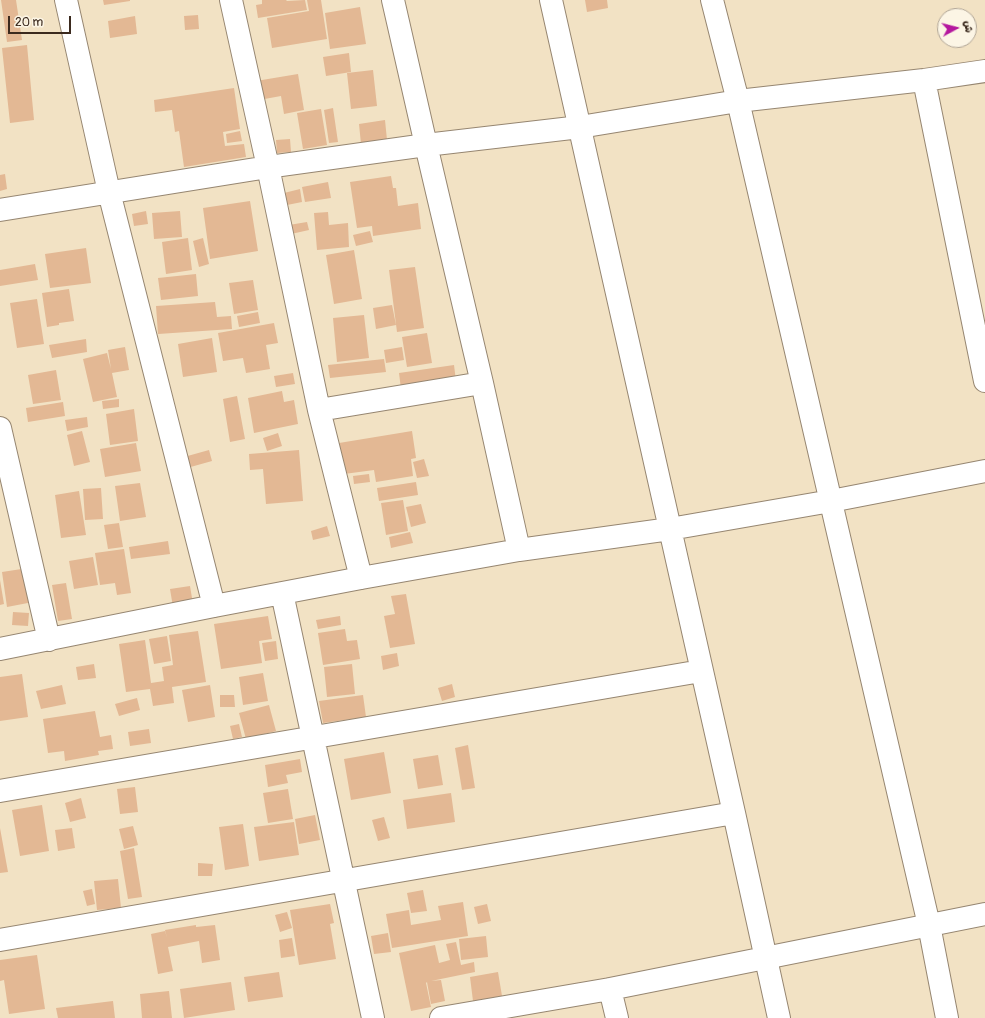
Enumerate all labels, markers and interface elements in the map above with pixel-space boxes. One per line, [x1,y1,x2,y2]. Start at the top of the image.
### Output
scale bar [10,8,73,34]
north arrow [937,8,977,48]
text: 20 m [15,15,43,30]
text: ش [961,20,976,33]

